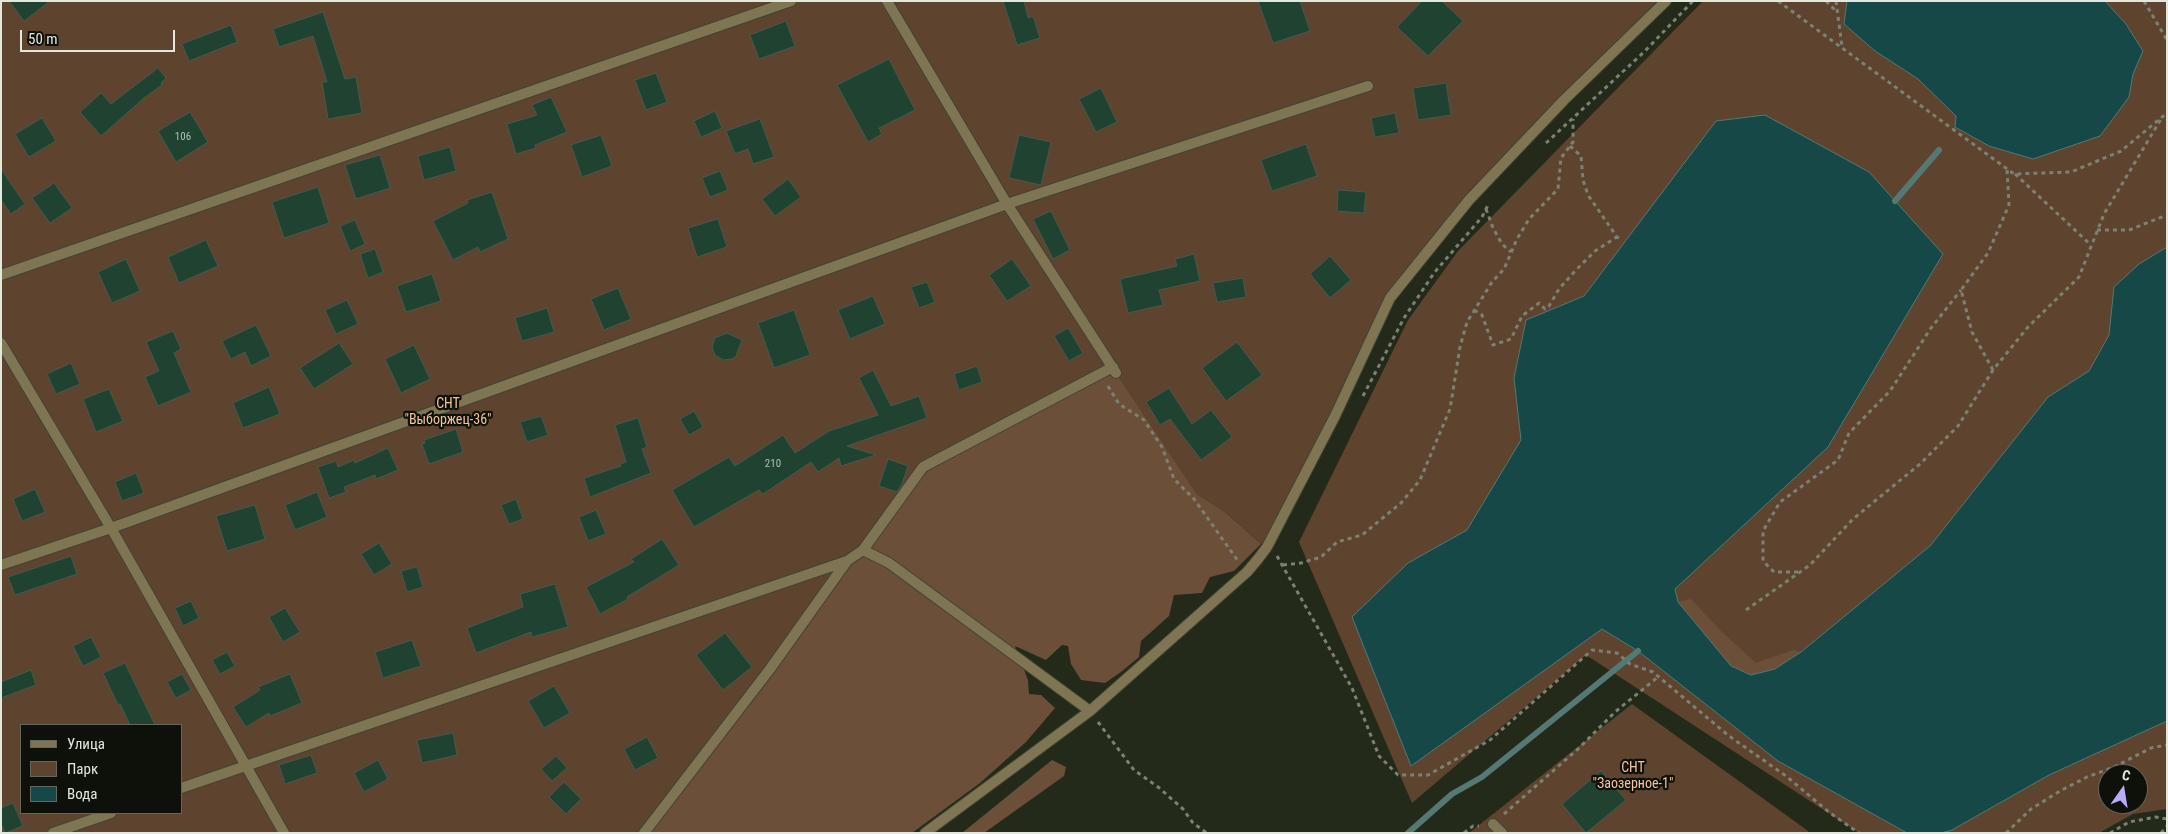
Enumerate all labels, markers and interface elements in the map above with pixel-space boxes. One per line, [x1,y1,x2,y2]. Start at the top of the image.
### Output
scale bar [22,20,178,52]
text: 50 m [28,30,58,48]
house number: 106 [175,130,191,144]
park label: СНТ "Выборжец-36" [404,396,492,428]
house number: 210 [765,457,781,471]
legend [20,724,182,814]
text: Улица [67,735,105,753]
text: Парк [67,760,98,778]
park label: СНТ "Заозерное-1" [1593,760,1673,792]
north arrow [2098,764,2148,814]
text: С [2120,767,2132,784]
text: Вода [67,785,97,803]

